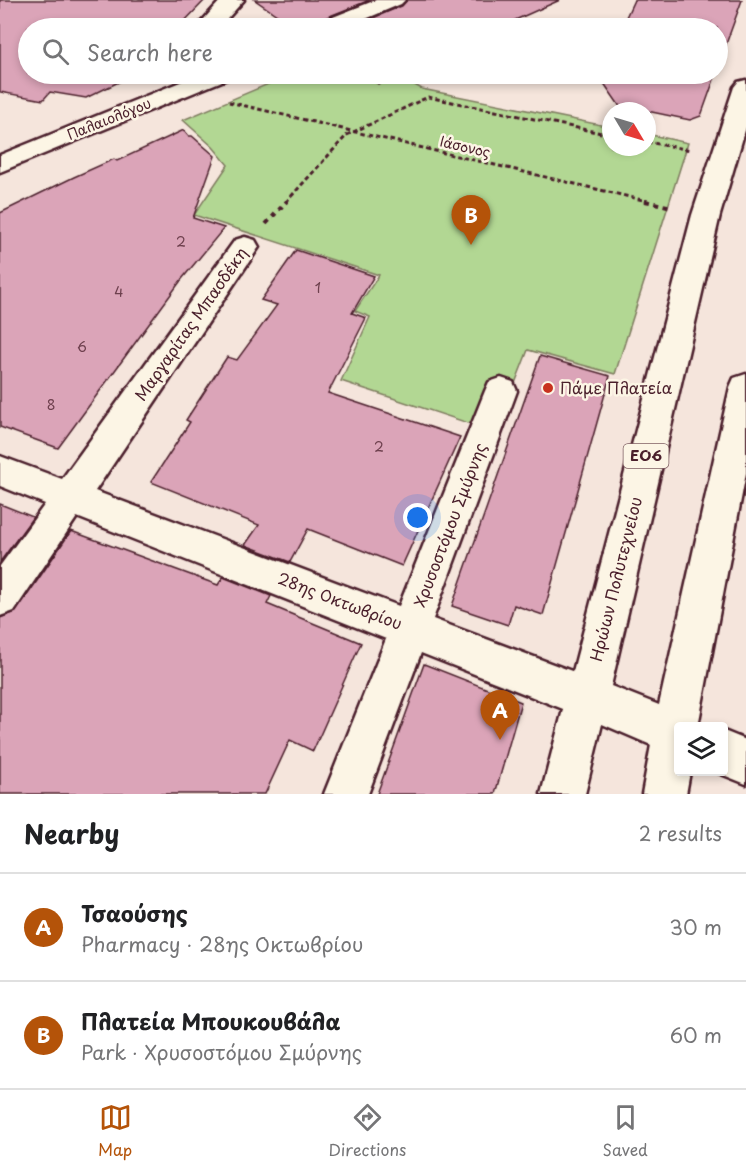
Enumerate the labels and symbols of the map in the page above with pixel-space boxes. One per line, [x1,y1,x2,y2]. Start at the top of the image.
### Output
street label: Παλαιολόγου [64,92,154,145]
north arrow [602,102,656,156]
street label: Ιάσονος [438,131,492,163]
pin: B [452,196,490,245]
house number: 2 [176,231,186,252]
street label: Μαργαρίτας Μπασδέκη [128,242,252,405]
house number: 1 [315,277,321,298]
house number: 4 [114,281,124,302]
house number: 6 [77,336,87,357]
place label: Πάμε Πλατεία [560,375,673,399]
marker: Πάμε Πλατεία [541,381,555,395]
house number: 8 [47,394,55,415]
house number: 2 [374,436,384,457]
street label: Χρυσοστόμου Σμύρνης [407,439,491,610]
road number: ΕΟ6 [624,444,668,468]
street label: Ηρώων Πολυτεχνείου [583,494,647,664]
your location [403,503,432,532]
street label: 28ης Οκτωβρίου [275,565,406,635]
pin: A [480,690,520,740]

